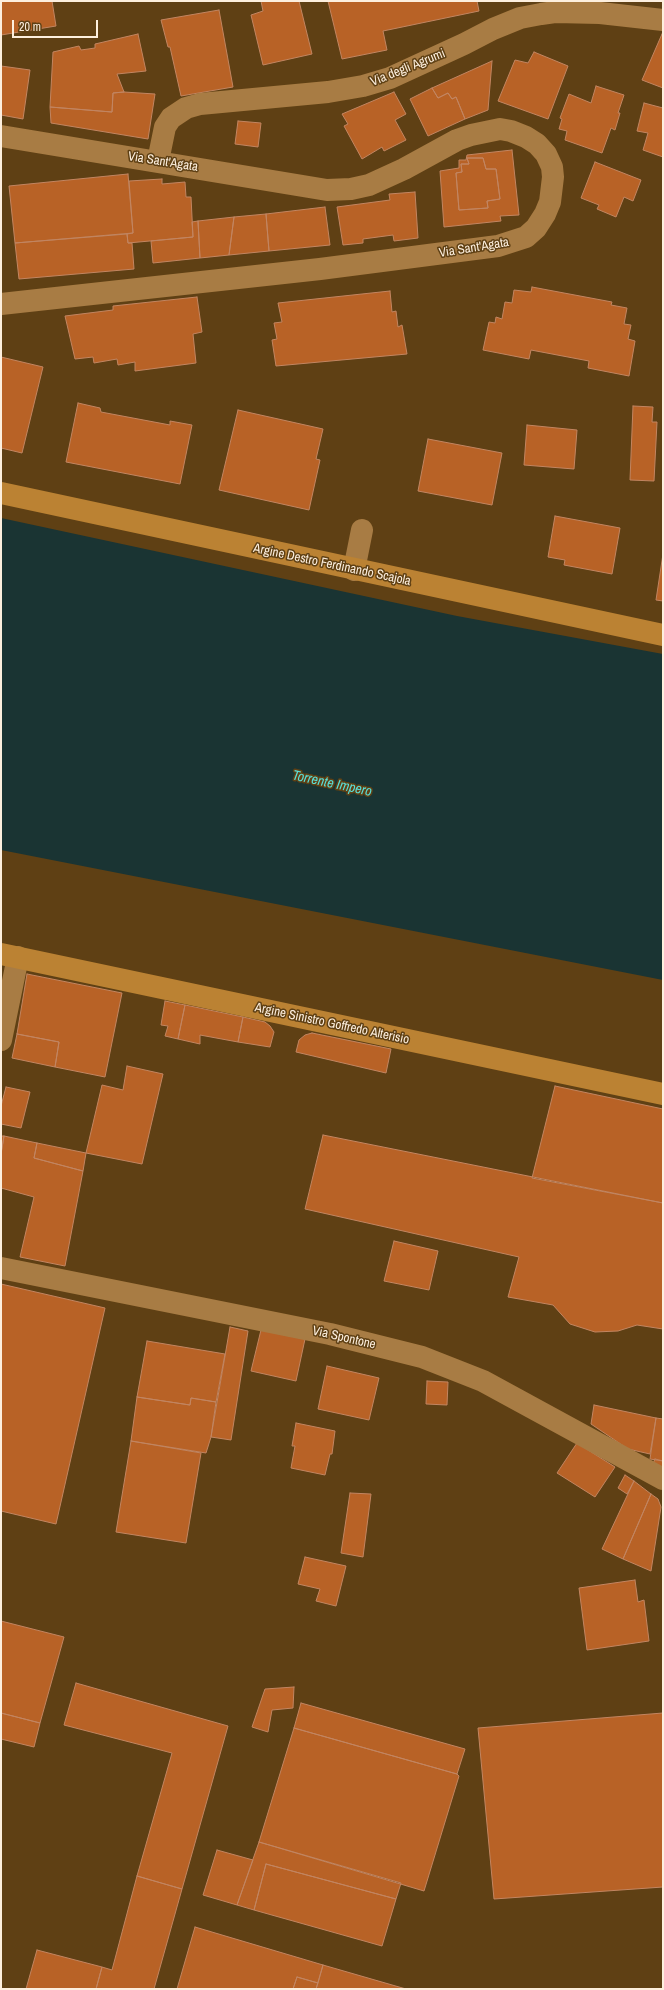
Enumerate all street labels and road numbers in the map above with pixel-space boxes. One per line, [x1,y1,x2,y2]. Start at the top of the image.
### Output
street label: Via degli Agrumi [368,46,448,90]
street label: Via Sant'Agata [127,149,199,175]
street label: Via Sant'Agata [438,235,510,261]
street label: Argine Destro Ferdinando Scajola [252,541,412,589]
street label: Argine Sinistro Goffredo Alterisio [253,1000,411,1048]
street label: Via Spontone [311,1323,377,1353]

